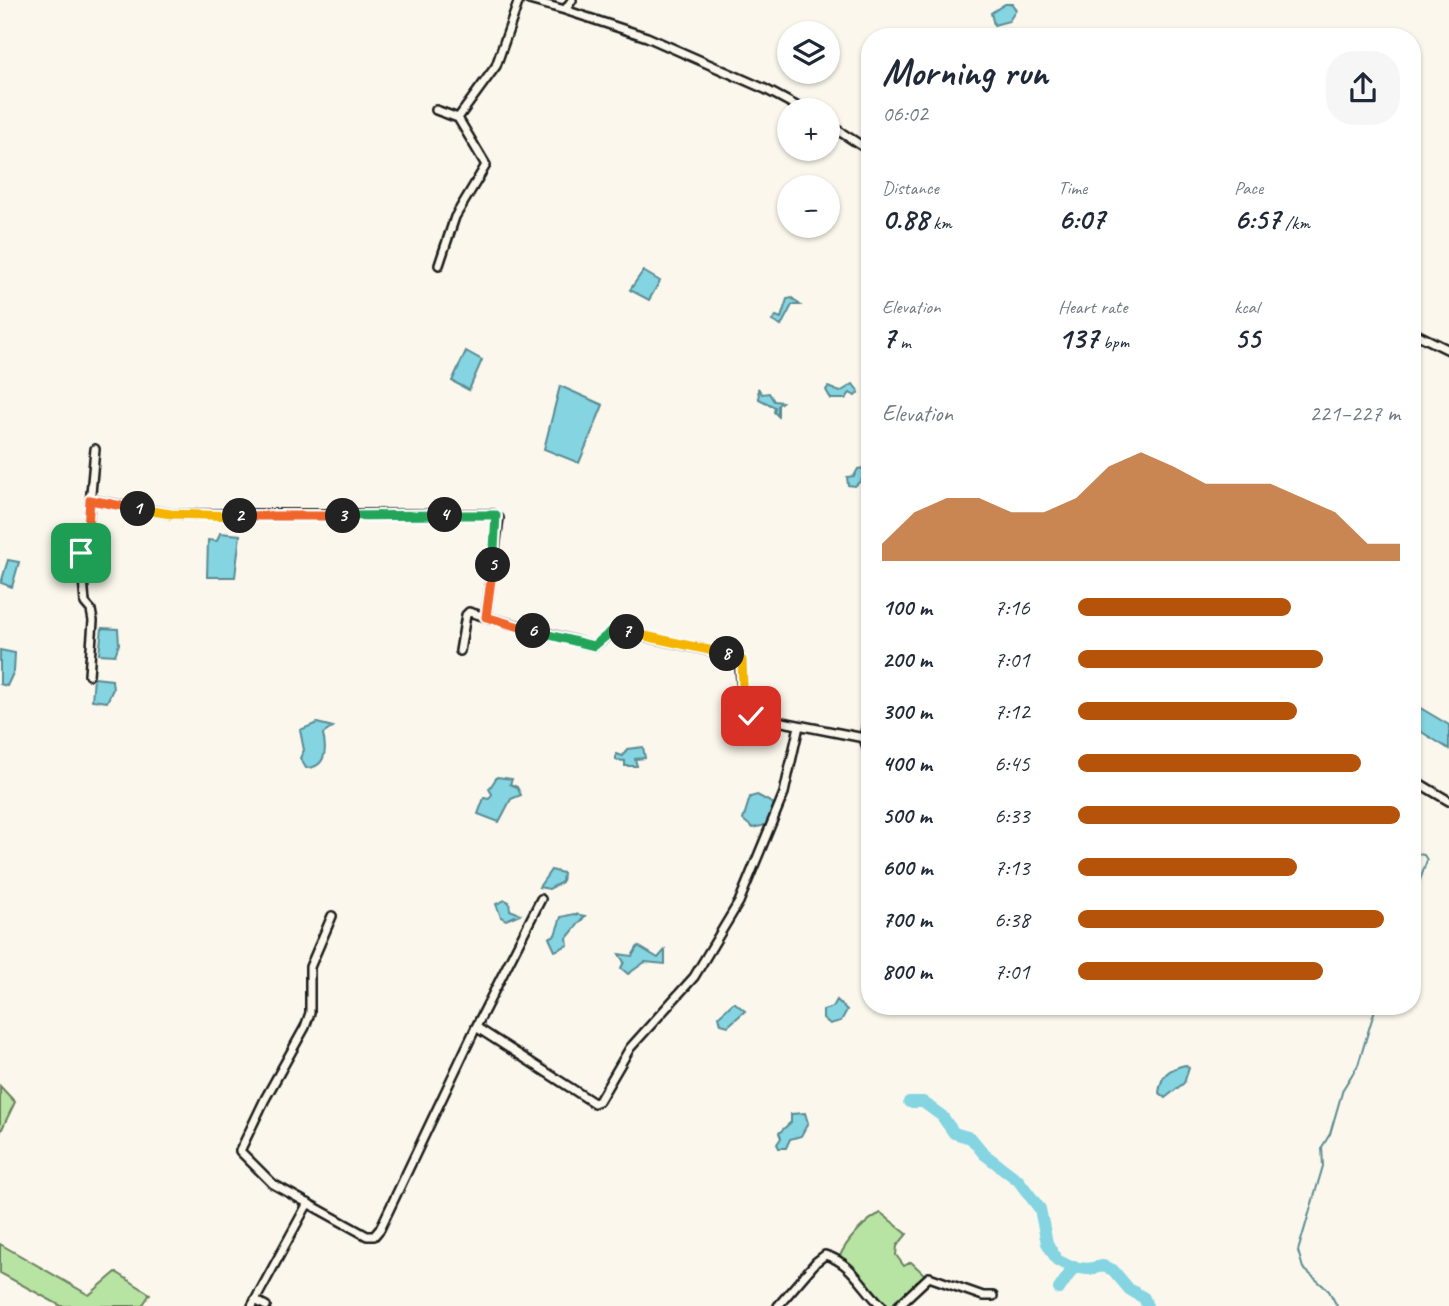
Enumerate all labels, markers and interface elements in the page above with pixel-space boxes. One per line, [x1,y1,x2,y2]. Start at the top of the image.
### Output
map controls [777,21,840,238]
button: layers [777,21,840,84]
text: Morning run [882,49,1048,96]
button: share [1326,51,1400,125]
button: + [777,98,840,161]
text: 06:02 [882,99,928,128]
button: − [777,175,840,238]
text: Distance [882,176,939,200]
text: Time [1058,176,1087,200]
text: Pace [1234,176,1263,200]
text: 0.88 [882,200,928,238]
text: 6:07 [1058,200,1105,238]
text: 6:57 [1234,200,1280,238]
text: km [928,211,952,235]
text: /km [1280,211,1310,235]
text: Elevation [882,295,940,319]
text: Heart rate [1058,295,1127,319]
text: kcal [1234,295,1259,319]
text: 7 [882,319,895,357]
text: 137 [1058,319,1098,357]
text: 55 [1234,319,1260,357]
text: m [895,330,911,354]
text: bpm [1098,330,1129,354]
text: Elevation [882,399,953,428]
text: 221–227 m [1309,399,1400,428]
pin: 1 [120,491,156,526]
text: 1 [133,496,142,520]
pin: 2 [222,498,258,534]
pin: 3 [326,498,360,534]
pin: 4 [428,498,462,532]
text: 4 [440,502,449,526]
text: 2 [235,503,244,527]
text: 3 [338,503,347,527]
pin [51,523,111,583]
icon: arrive [62,534,100,572]
pin: 5 [476,548,510,582]
text: 5 [488,552,497,576]
text: 100 m [882,593,932,622]
text: 7:16 [994,593,1030,622]
pin: 6 [516,614,550,648]
pin: 7 [610,614,644,650]
text: 6 [528,618,537,642]
text: 7 [622,619,631,643]
pin: 8 [710,636,744,672]
text: 8 [722,641,731,665]
text: 200 m [882,645,932,674]
text: 7:01 [994,645,1030,674]
pin [721,686,781,746]
icon: check [732,697,770,735]
text: 300 m [882,697,932,726]
text: 7:12 [994,697,1030,726]
text: 400 m [882,749,932,778]
text: 6:45 [994,749,1030,778]
text: 500 m [882,801,931,830]
text: 6:33 [994,801,1030,830]
text: 600 m [882,853,932,882]
text: 7:13 [994,853,1030,882]
text: 700 m [882,905,932,934]
text: 6:38 [994,905,1030,934]
text: 800 m [882,957,932,986]
text: 7:01 [994,957,1030,986]

